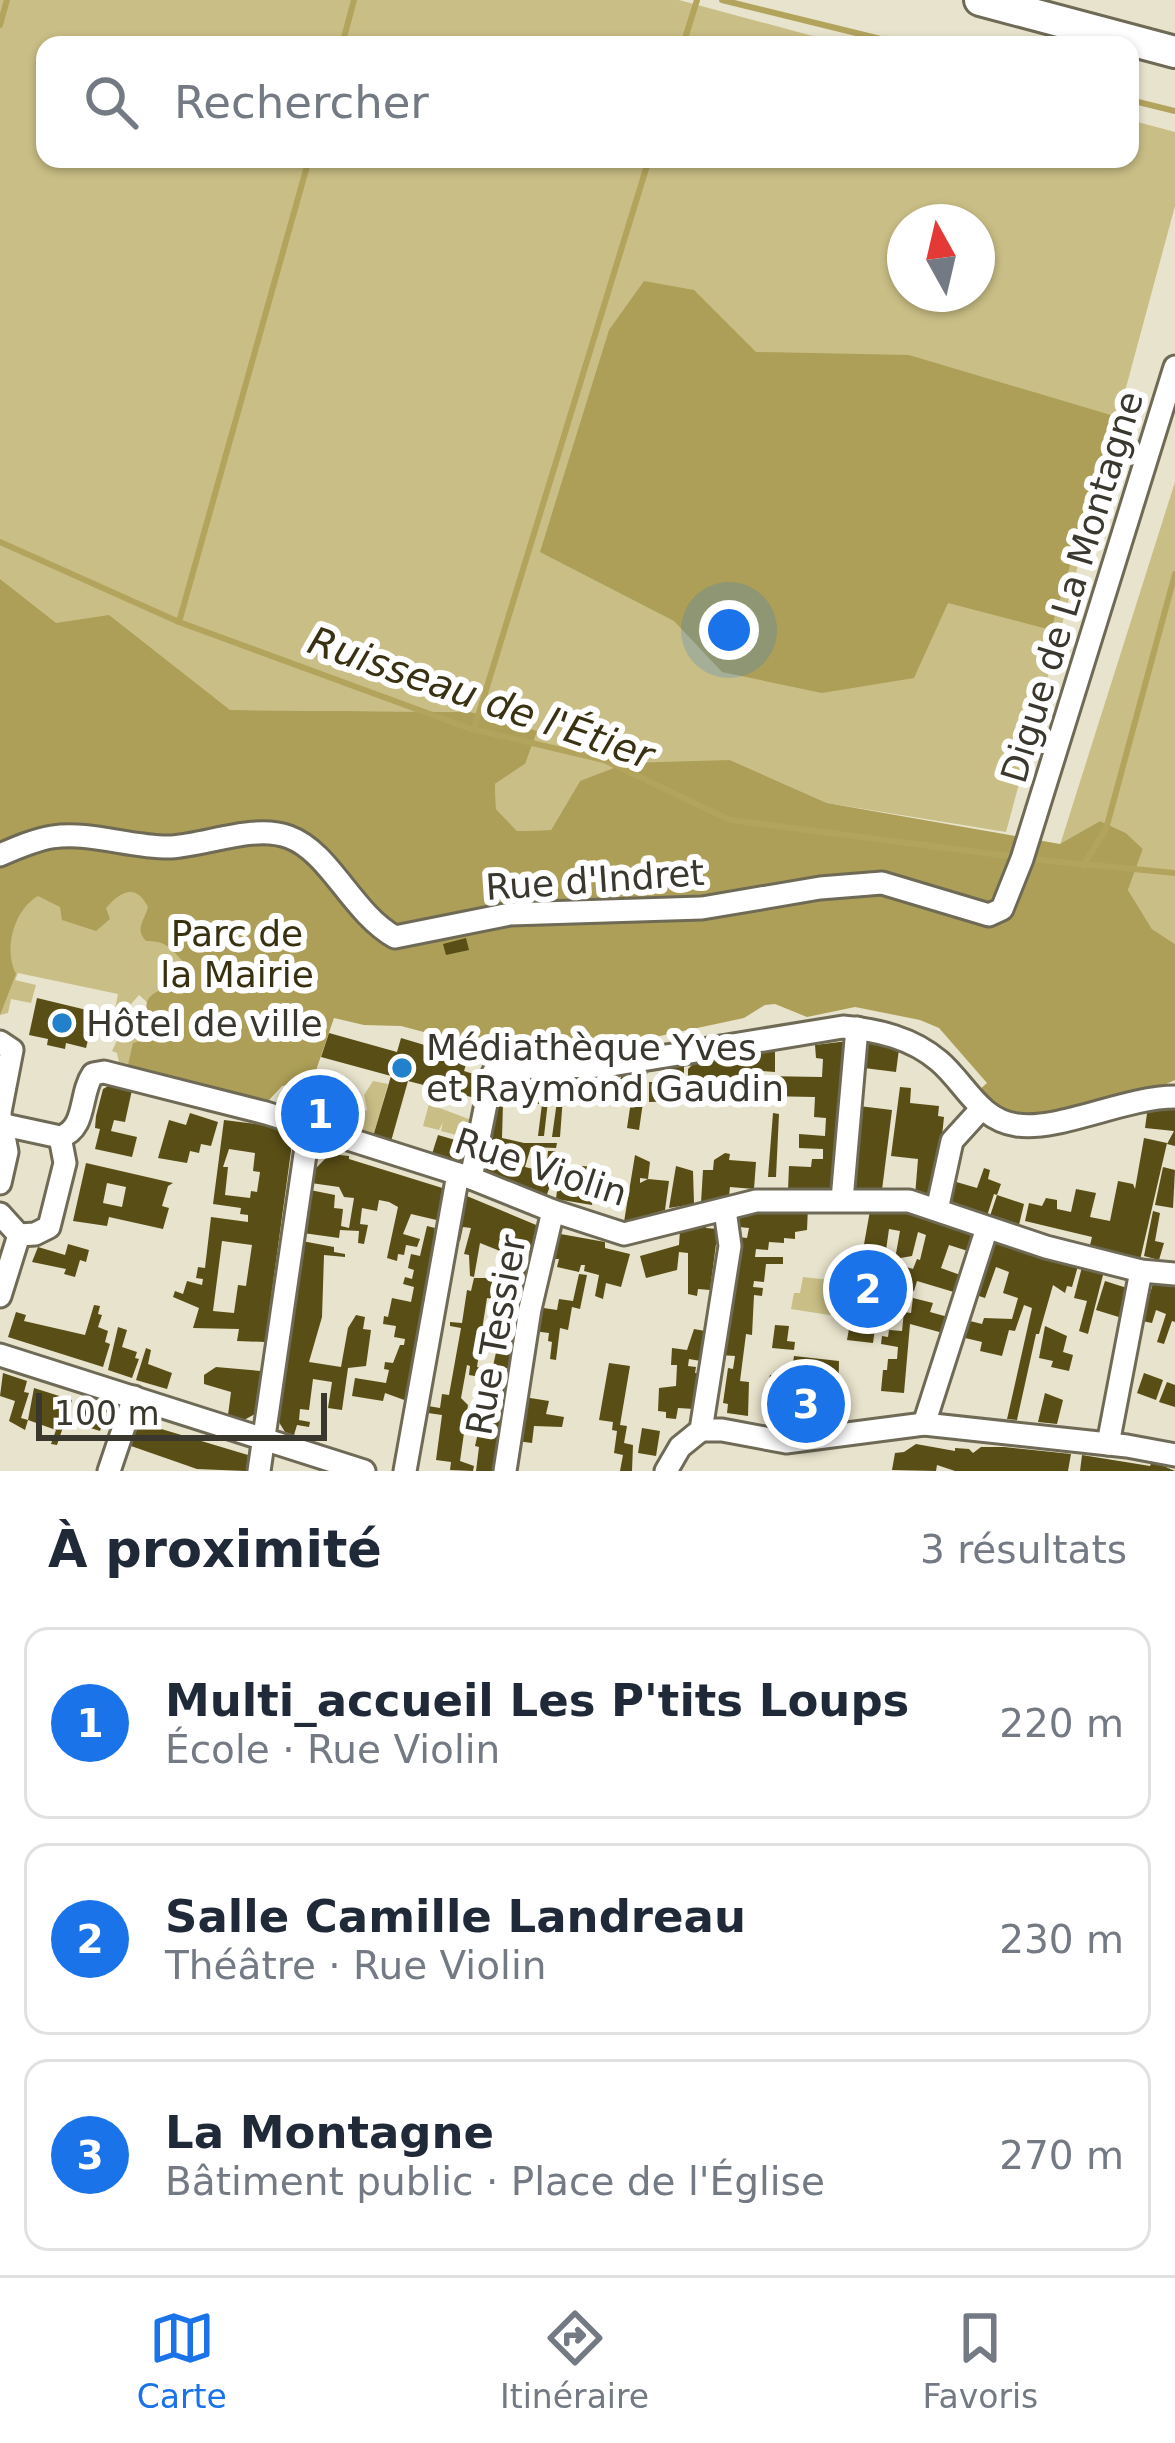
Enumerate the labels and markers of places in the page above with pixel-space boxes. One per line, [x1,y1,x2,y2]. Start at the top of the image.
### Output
place label: Hôtel de ville [86,1003,323,1044]
marker: Hôtel de ville [49,1010,75,1036]
place label: Médiathèque Yves et Raymond Gaudin [426,1027,784,1109]
marker: Médiathèque Yves et Raymond Gaudin [389,1055,415,1081]
pin: 1 [281,1069,359,1159]
pin: 2 [829,1244,907,1334]
pin: 3 [767,1359,845,1449]

